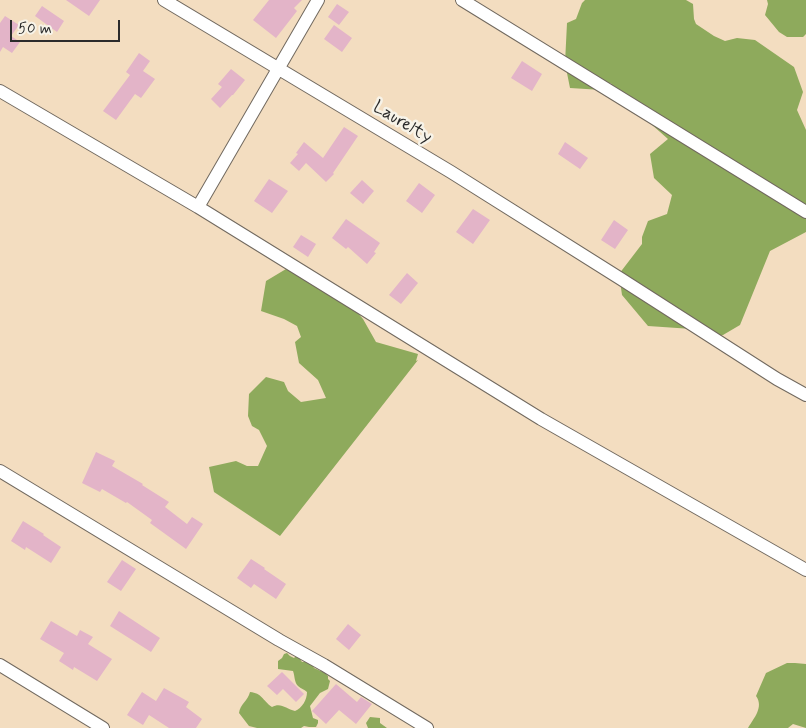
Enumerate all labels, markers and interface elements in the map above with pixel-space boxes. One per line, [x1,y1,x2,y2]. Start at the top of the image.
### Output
scale bar [12,10,122,42]
text: 50 m [18,19,52,39]
street label: Laurelty [368,97,436,149]

